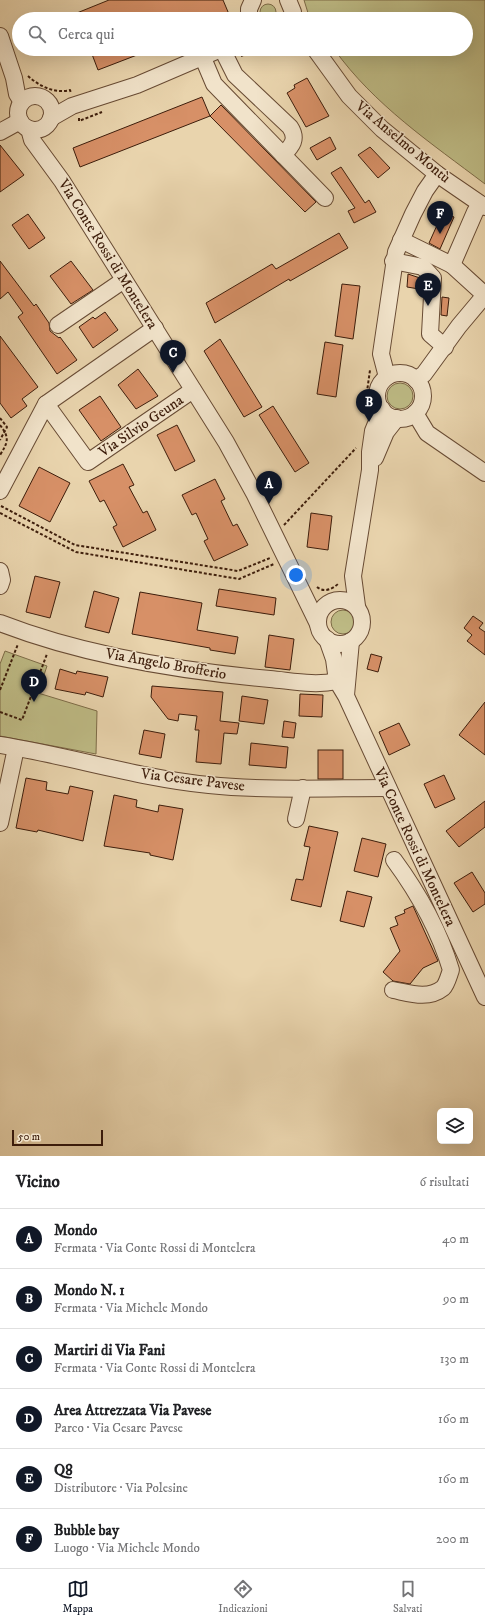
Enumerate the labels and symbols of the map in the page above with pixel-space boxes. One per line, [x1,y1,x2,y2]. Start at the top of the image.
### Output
street label: Via Anselmo Montù [351,96,454,187]
street label: Via Conte Rossi di Montelera [54,175,162,333]
pin: F [427,201,453,234]
pin: E [415,273,441,306]
pin: C [160,340,186,373]
pin: B [356,389,382,422]
street label: Via Silvio Geuna [94,390,187,462]
pin: A [256,471,282,504]
your location [286,565,306,585]
street label: Via Angelo Brofferio [103,644,228,684]
pin: D [21,669,47,702]
street label: Via Cesare Pavese [139,764,246,796]
street label: Via Conte Rossi di Montelera [369,764,460,930]
scale bar [12,1128,103,1147]

